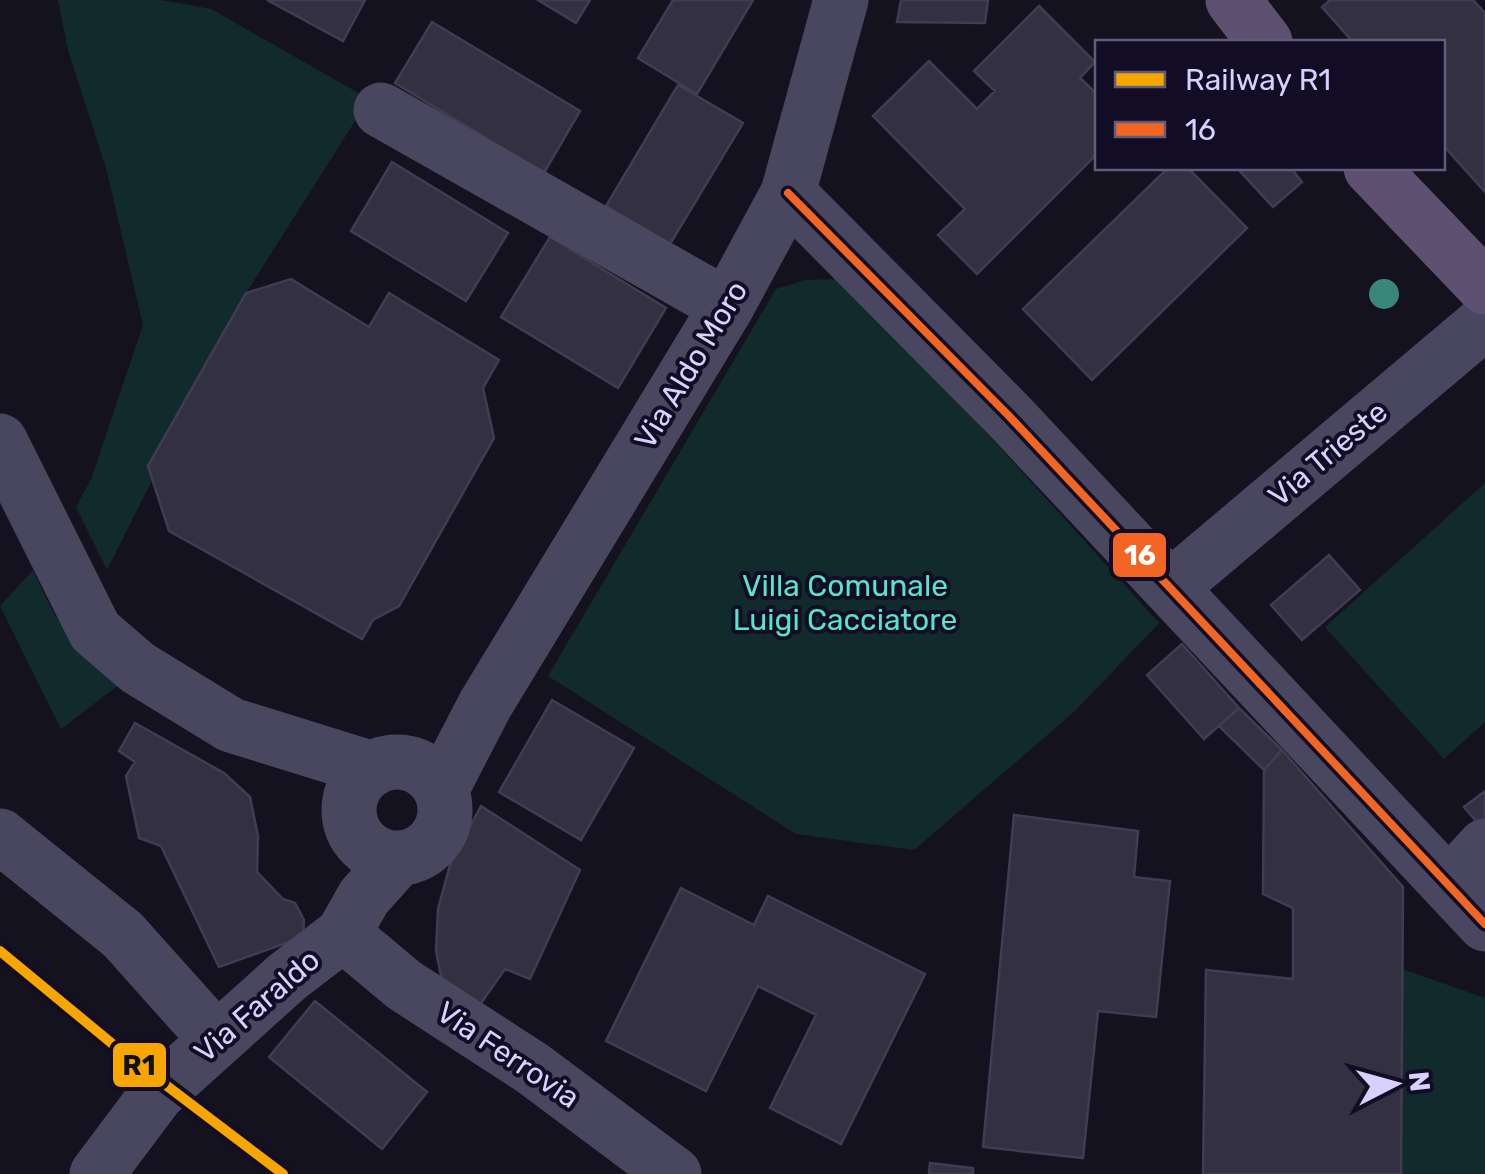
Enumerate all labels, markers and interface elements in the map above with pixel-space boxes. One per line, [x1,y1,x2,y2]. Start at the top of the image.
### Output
legend [1095,40,1445,170]
text: Railway R1 [1185,62,1331,98]
text: 16 [1185,112,1216,148]
street label: Via Aldo Moro [627,275,755,455]
street label: Via Trieste [1261,394,1395,514]
line badge: 16 [1111,531,1168,579]
text: 16 [1124,539,1156,572]
park label: Villa Comunale Luigi Cacciatore [733,568,957,638]
street label: Via Faraldo [187,942,327,1070]
street label: Via Ferrovia [430,994,586,1116]
north arrow [1345,1034,1445,1134]
line badge: R1 [111,1041,168,1089]
text: R1 [122,1049,156,1082]
text: N [1402,1070,1437,1093]

